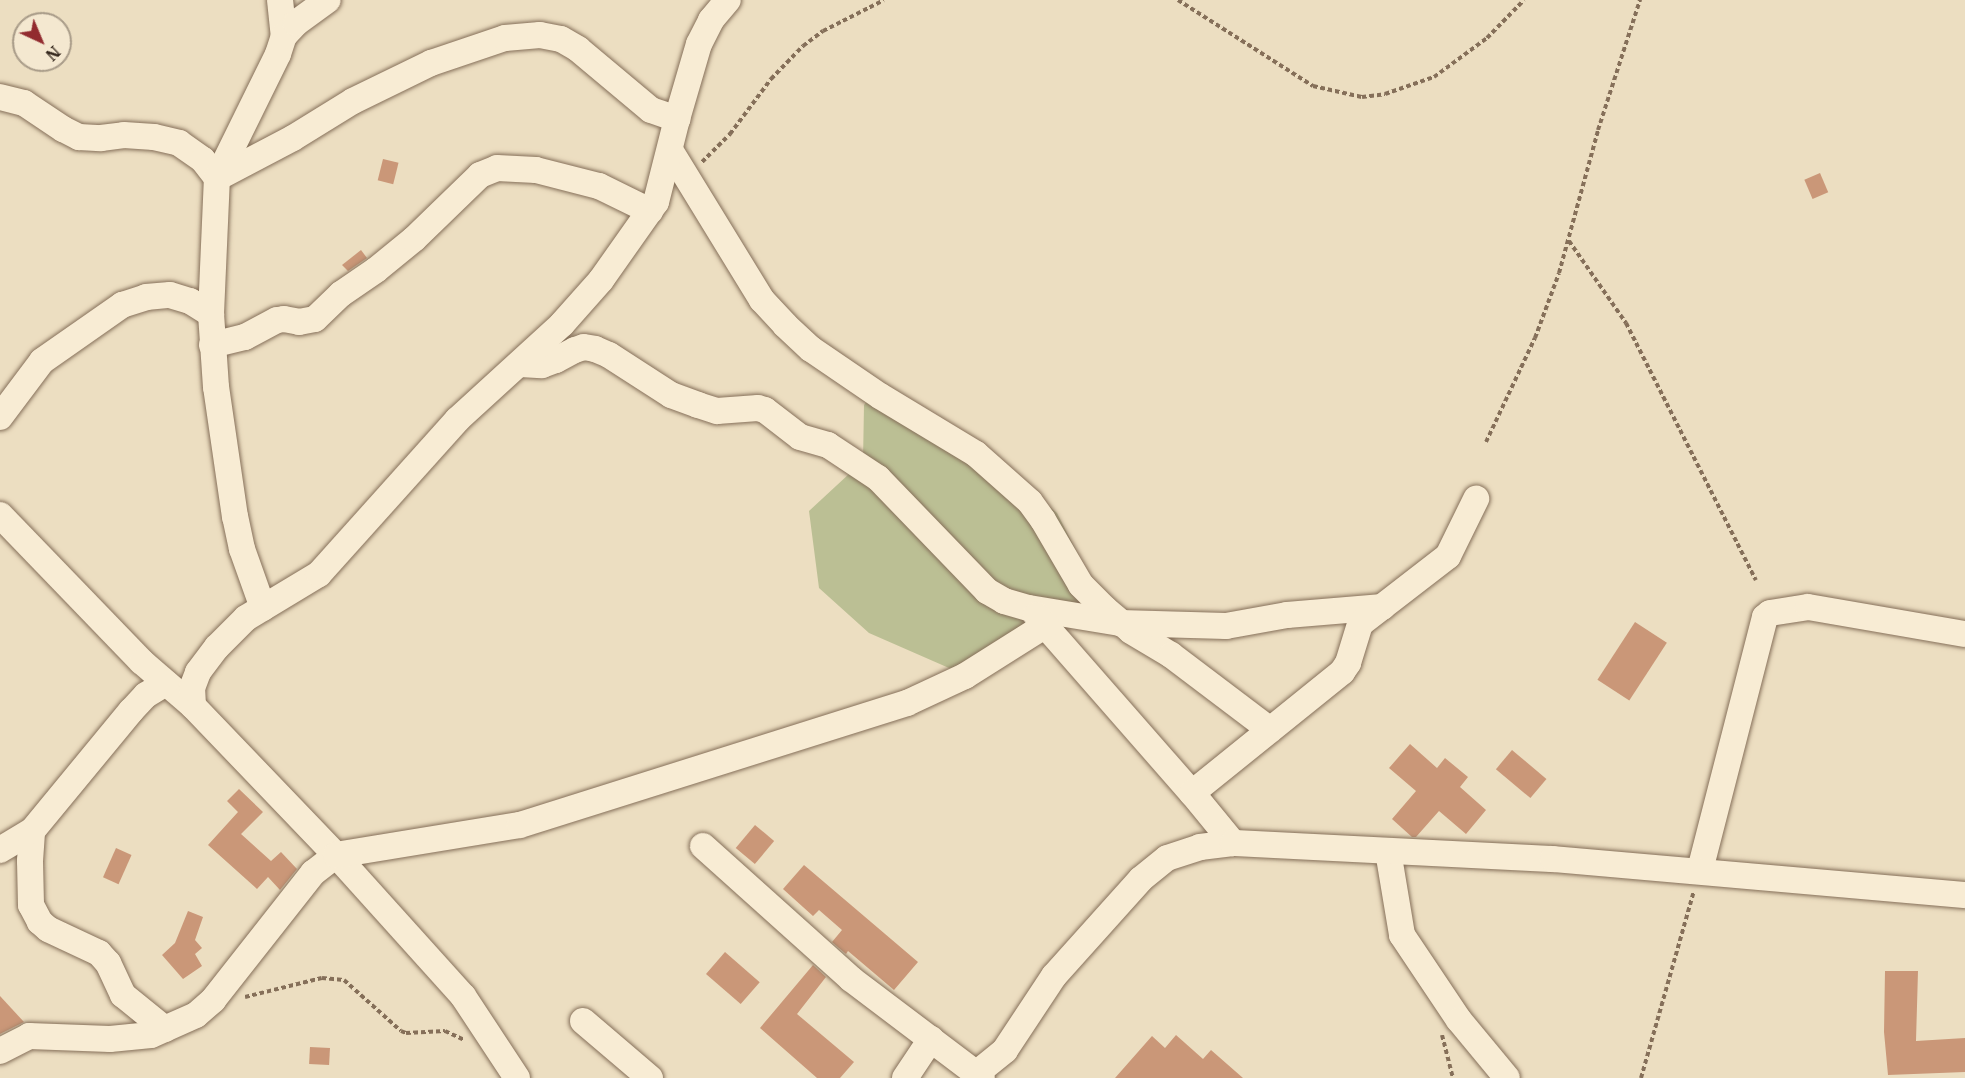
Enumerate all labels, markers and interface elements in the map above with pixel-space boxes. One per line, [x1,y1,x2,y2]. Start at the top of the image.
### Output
north arrow [12,12,72,72]
text: N [42,42,65,65]

